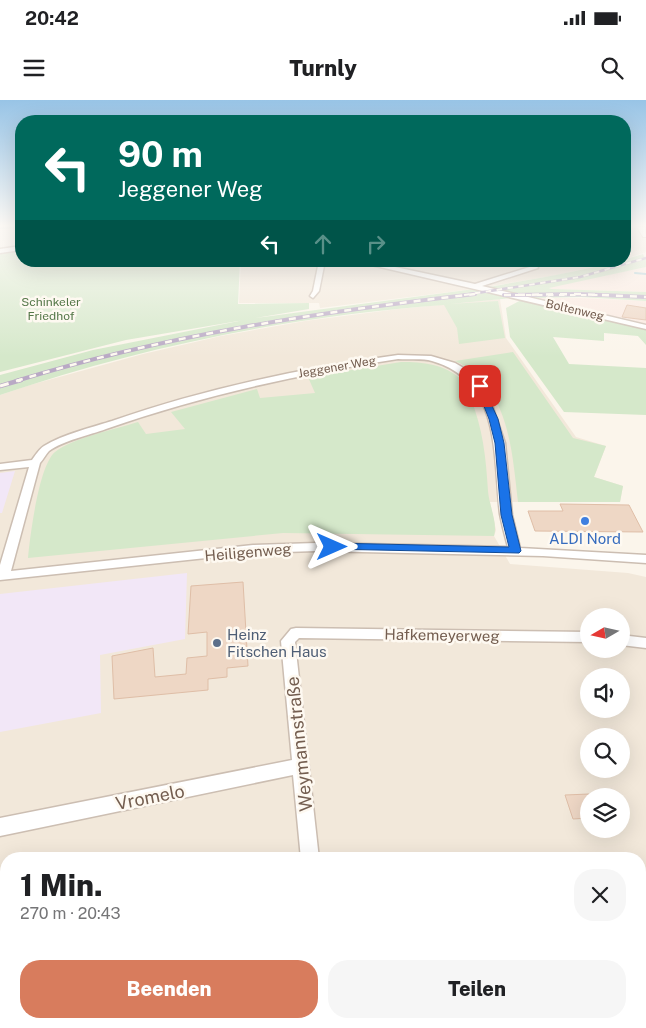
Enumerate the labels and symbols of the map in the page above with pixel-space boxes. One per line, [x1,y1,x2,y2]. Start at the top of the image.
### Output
park label: Schinkeler Friedhof [21,295,81,323]
street label: Boltenweg [544,296,606,324]
street label: Jeggener Weg [297,353,377,381]
pin [459,365,501,407]
marker: ALDI Nord [579,515,591,527]
position arrow [305,520,357,572]
place label: ALDI Nord [549,530,621,547]
street label: Heiligenweg [204,540,292,564]
north arrow [580,608,630,658]
street label: Hafkemeyerweg [384,625,500,645]
place label: Heinz Fitschen Haus [227,626,327,660]
marker: Heinz Fitschen Haus [211,637,223,649]
street label: Weymannstraße [281,675,317,813]
street label: Vromelo [114,780,186,814]

